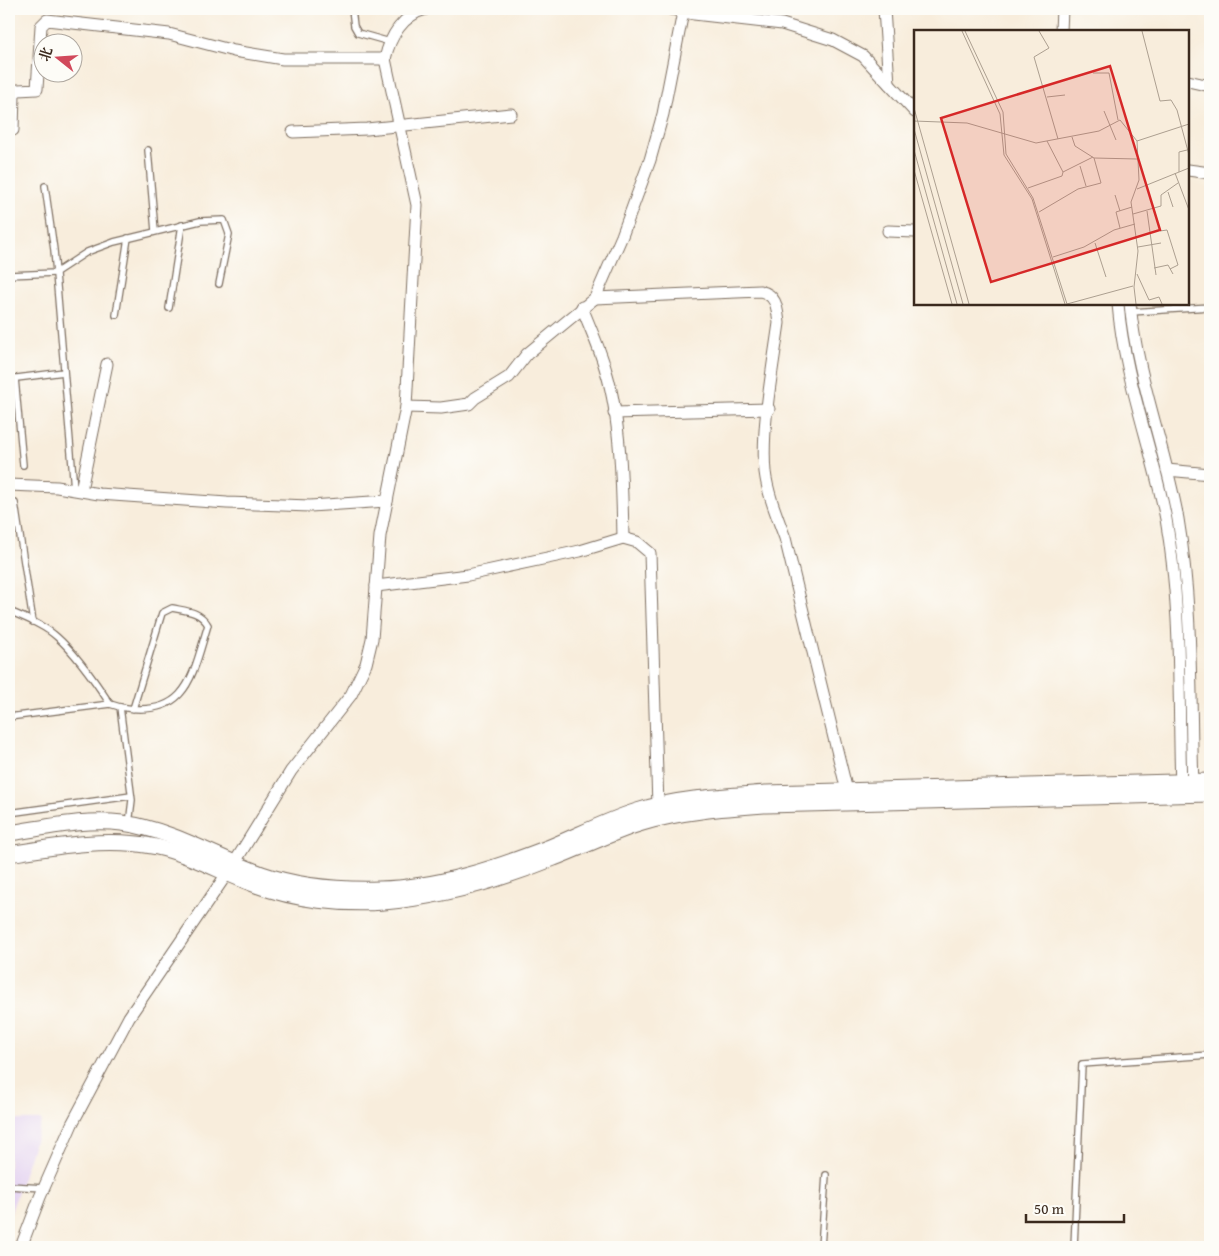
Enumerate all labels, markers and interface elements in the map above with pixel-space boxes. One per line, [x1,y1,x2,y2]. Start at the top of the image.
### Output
inset map [914,30,1189,305]
north arrow [32,32,82,82]
text: 北 [34,45,57,64]
scale bar [1026,1191,1124,1223]
text: 50 m [1034,1198,1065,1219]

